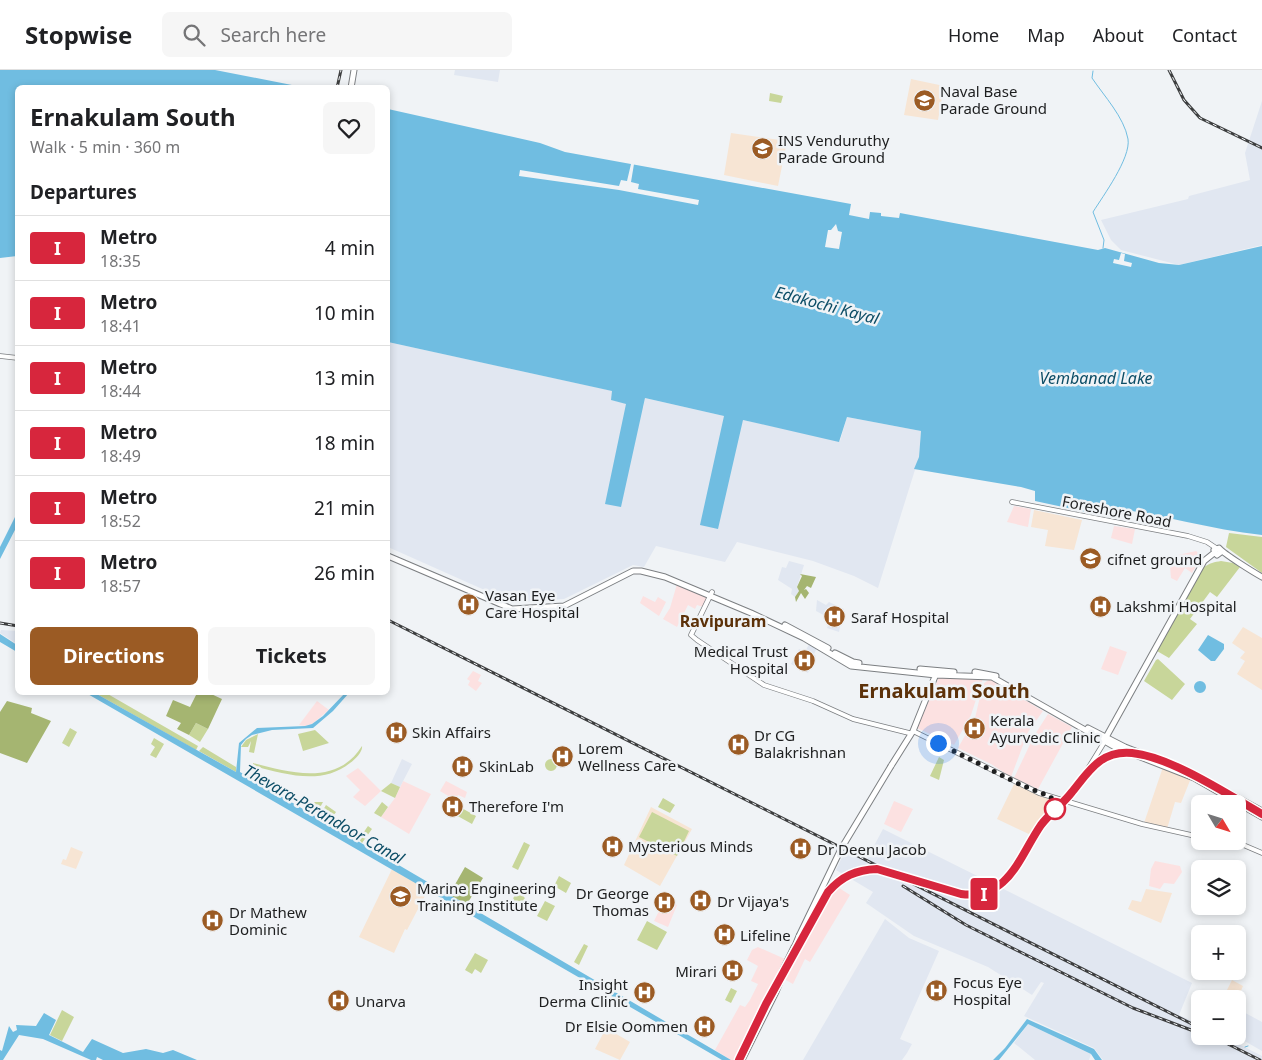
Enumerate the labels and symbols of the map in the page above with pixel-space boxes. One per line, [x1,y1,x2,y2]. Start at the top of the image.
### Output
place label: Naval Base Parade Ground [940,81,1047,118]
school or university icon: Naval Base Parade Ground [912,88,936,112]
place label: INS Venduruthy Parade Ground [778,130,890,167]
school or university icon: INS Venduruthy Parade Ground [750,137,774,161]
water label: Edakochi Kayal [773,281,882,330]
water label: Vembanad Lake [1040,367,1152,389]
street label: Foreshore Road [1061,491,1173,531]
school or university icon: cifnet ground [1079,547,1103,571]
place label: cifnet ground [1107,549,1202,569]
place label: Vasan Eye Care Hospital [485,585,579,622]
hospital icon: Vasan Eye Care Hospital [457,592,481,616]
hospital icon: Lakshmi Hospital [1088,594,1112,618]
place label: Lakshmi Hospital [1116,596,1237,616]
hospital icon: Saraf Hospital [823,605,847,629]
place label: Saraf Hospital [851,607,949,627]
district label: Ravipuram [680,610,766,632]
place label: Medical Trust Hospital [694,641,789,678]
hospital icon: Medical Trust Hospital [792,648,816,672]
district label: Ernakulam South [858,677,1030,704]
place label: Kerala Ayurvedic Clinic [990,710,1101,747]
hospital icon: Kerala Ayurvedic Clinic [962,717,986,741]
hospital icon: Skin Affairs [384,720,408,744]
place label: Skin Affairs [412,722,491,742]
place label: Dr CG Balakrishnan [754,725,846,762]
your location [926,731,951,756]
hospital icon: Dr CG Balakrishnan [726,732,750,756]
place label: Lorem Wellness Care [578,738,676,775]
hospital icon: Lorem Wellness Care [550,745,574,769]
hospital icon: SkinLab [451,754,475,778]
place label: SkinLab [479,756,534,776]
water label: Thevara-Perandoor Canal [240,759,409,869]
hospital icon: Therefore I'm [441,794,465,818]
north arrow [1191,795,1246,850]
place label: Therefore I'm [469,796,564,816]
unlabelled marker [1044,798,1066,820]
hospital icon: Mysterious Minds [600,834,624,858]
place label: Mysterious Minds [628,836,753,856]
hospital icon: Dr Deenu Jacob [789,837,813,861]
place label: Dr Deenu Jacob [817,839,926,859]
place label: Marine Engineering Training Institute [417,878,556,915]
line badge: I [968,878,1000,910]
place label: Dr George Thomas [576,883,649,920]
school or university icon: Marine Engineering Training Institute [389,885,413,909]
hospital icon: Dr Vijaya's [689,889,713,913]
hospital icon: Dr George Thomas [653,890,677,914]
place label: Dr Vijaya's [717,891,789,911]
place label: Dr Mathew Dominic [229,902,307,939]
hospital icon: Dr Mathew Dominic [201,909,225,933]
hospital icon: Lifeline [712,923,736,947]
place label: Lifeline [740,925,791,945]
hospital icon: Mirari [721,959,745,983]
place label: Mirari [675,961,717,981]
place label: Focus Eye Hospital [953,972,1022,1009]
place label: Insight Derma Clinic [538,974,629,1011]
hospital icon: Focus Eye Hospital [925,979,949,1003]
hospital icon: Insight Derma Clinic [632,981,656,1005]
hospital icon: Unarva [327,989,351,1013]
place label: Unarva [355,991,406,1011]
hospital icon: Dr Elsie Oommen [692,1014,716,1038]
place label: Dr Elsie Oommen [565,1016,688,1036]

